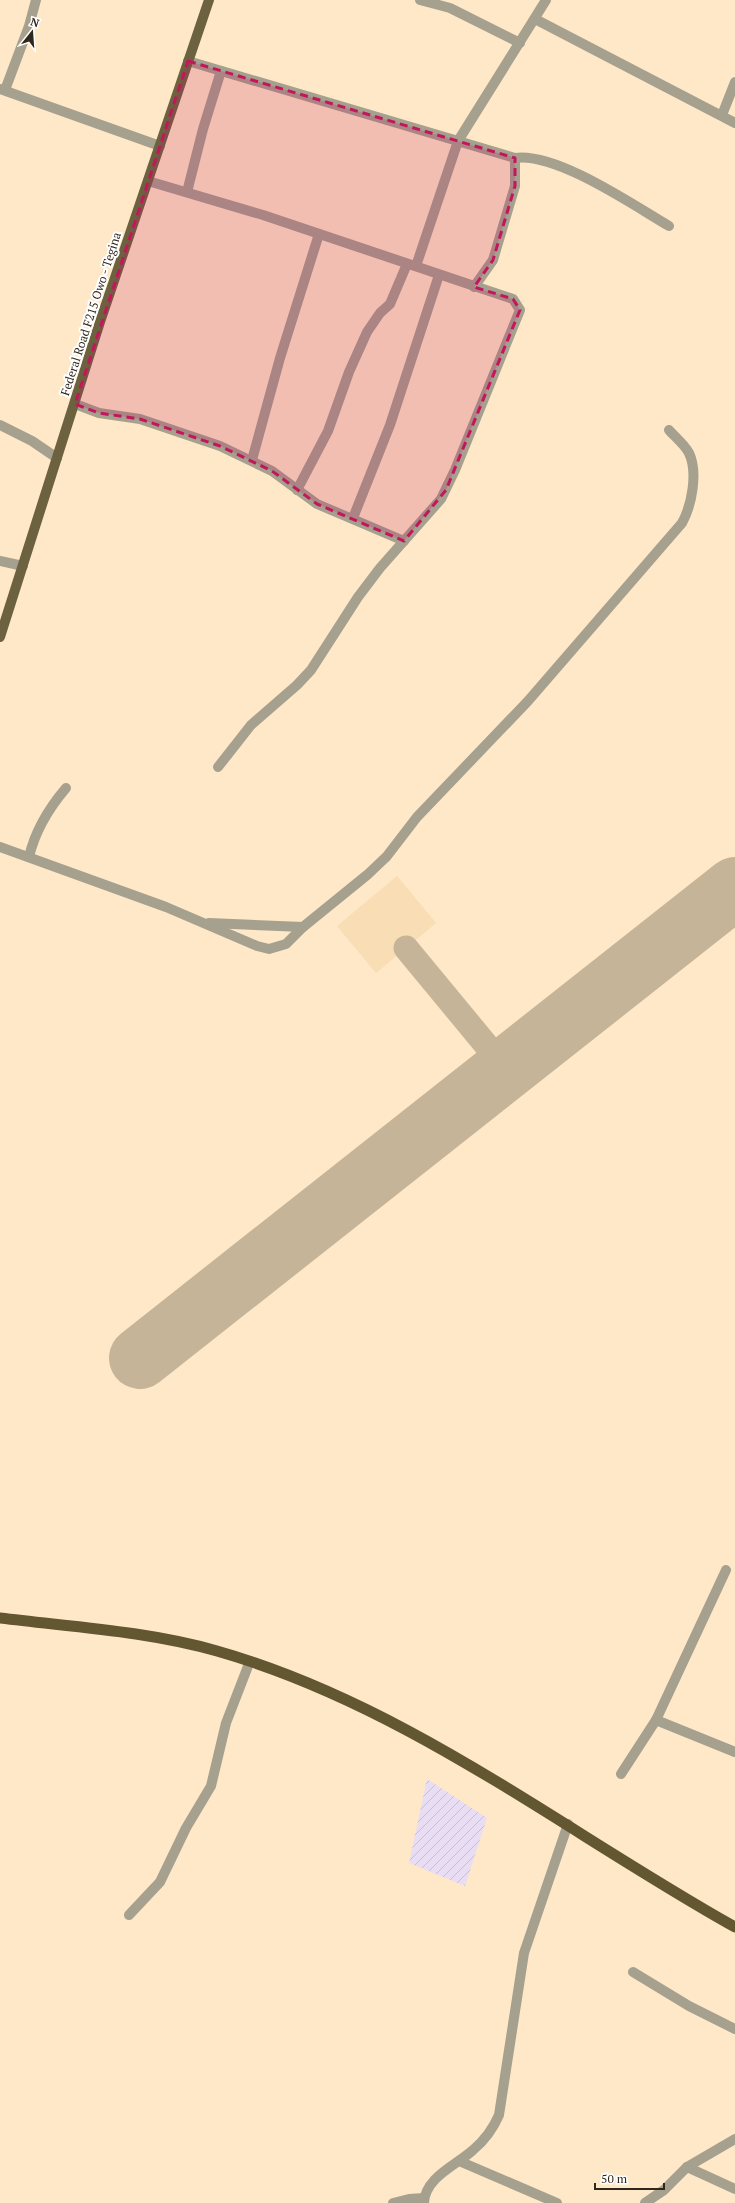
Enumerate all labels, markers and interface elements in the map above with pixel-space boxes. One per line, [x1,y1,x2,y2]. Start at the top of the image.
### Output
north arrow [12,12,52,52]
text: N [29,15,42,31]
street label: Federal Road F215 Owo - Tegina [57,230,124,397]
scale bar [595,2165,664,2191]
text: 50 m [601,2171,628,2186]

